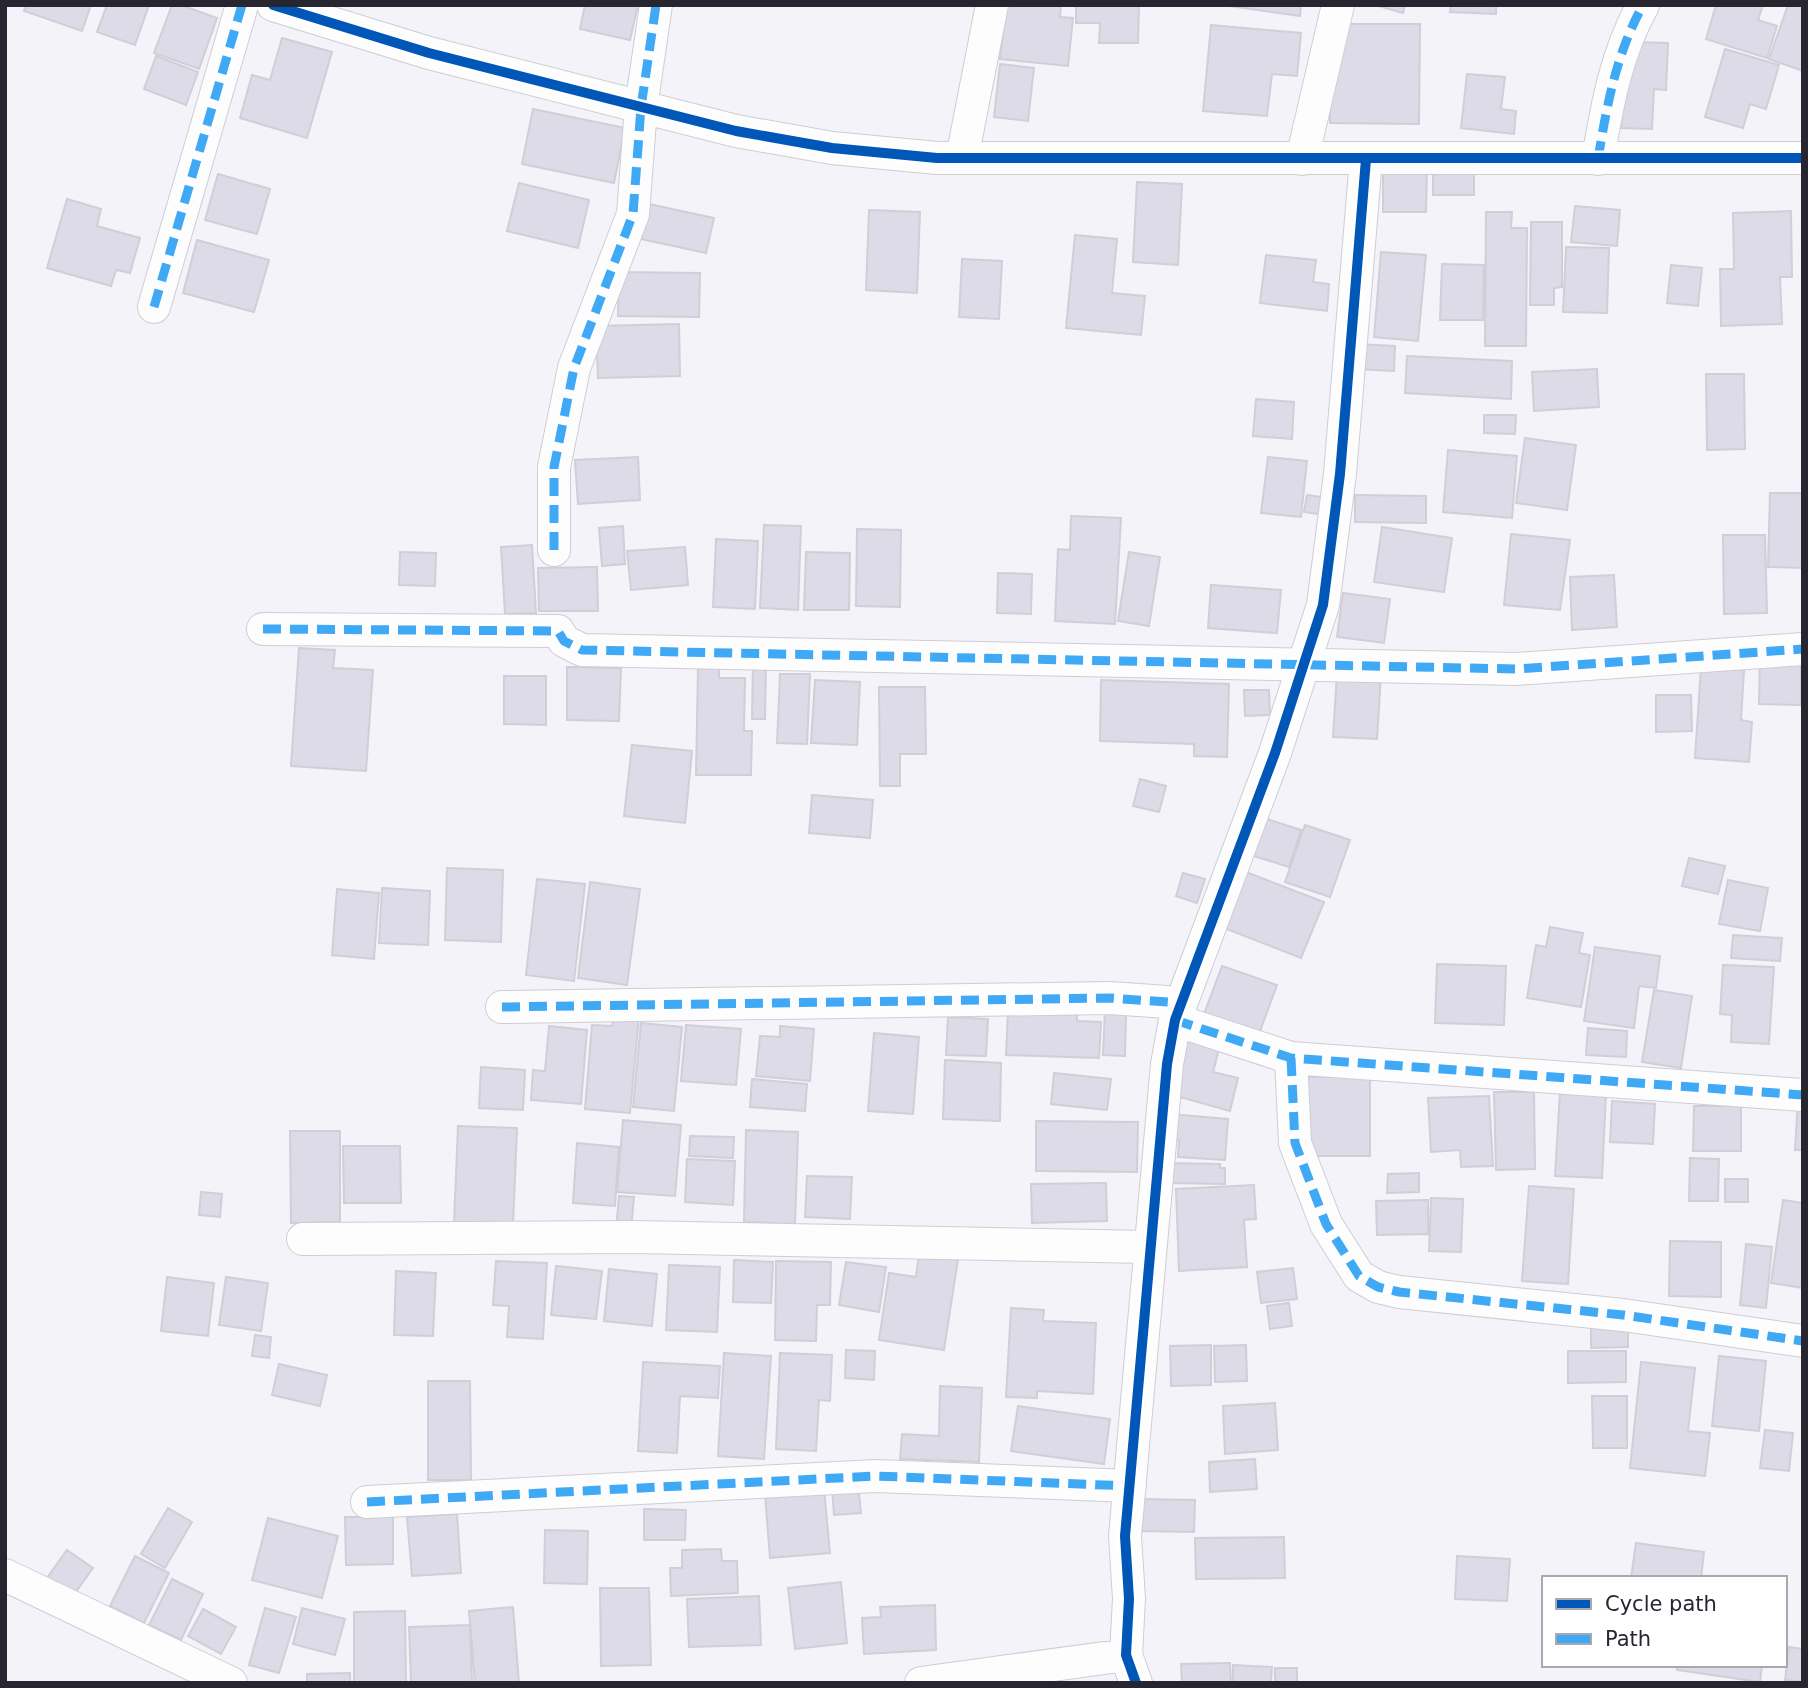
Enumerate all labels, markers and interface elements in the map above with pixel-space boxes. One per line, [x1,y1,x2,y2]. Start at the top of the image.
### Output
legend [1542,1576,1787,1667]
text: Cycle path [1605,1592,1717,1616]
text: Path [1605,1627,1651,1651]

